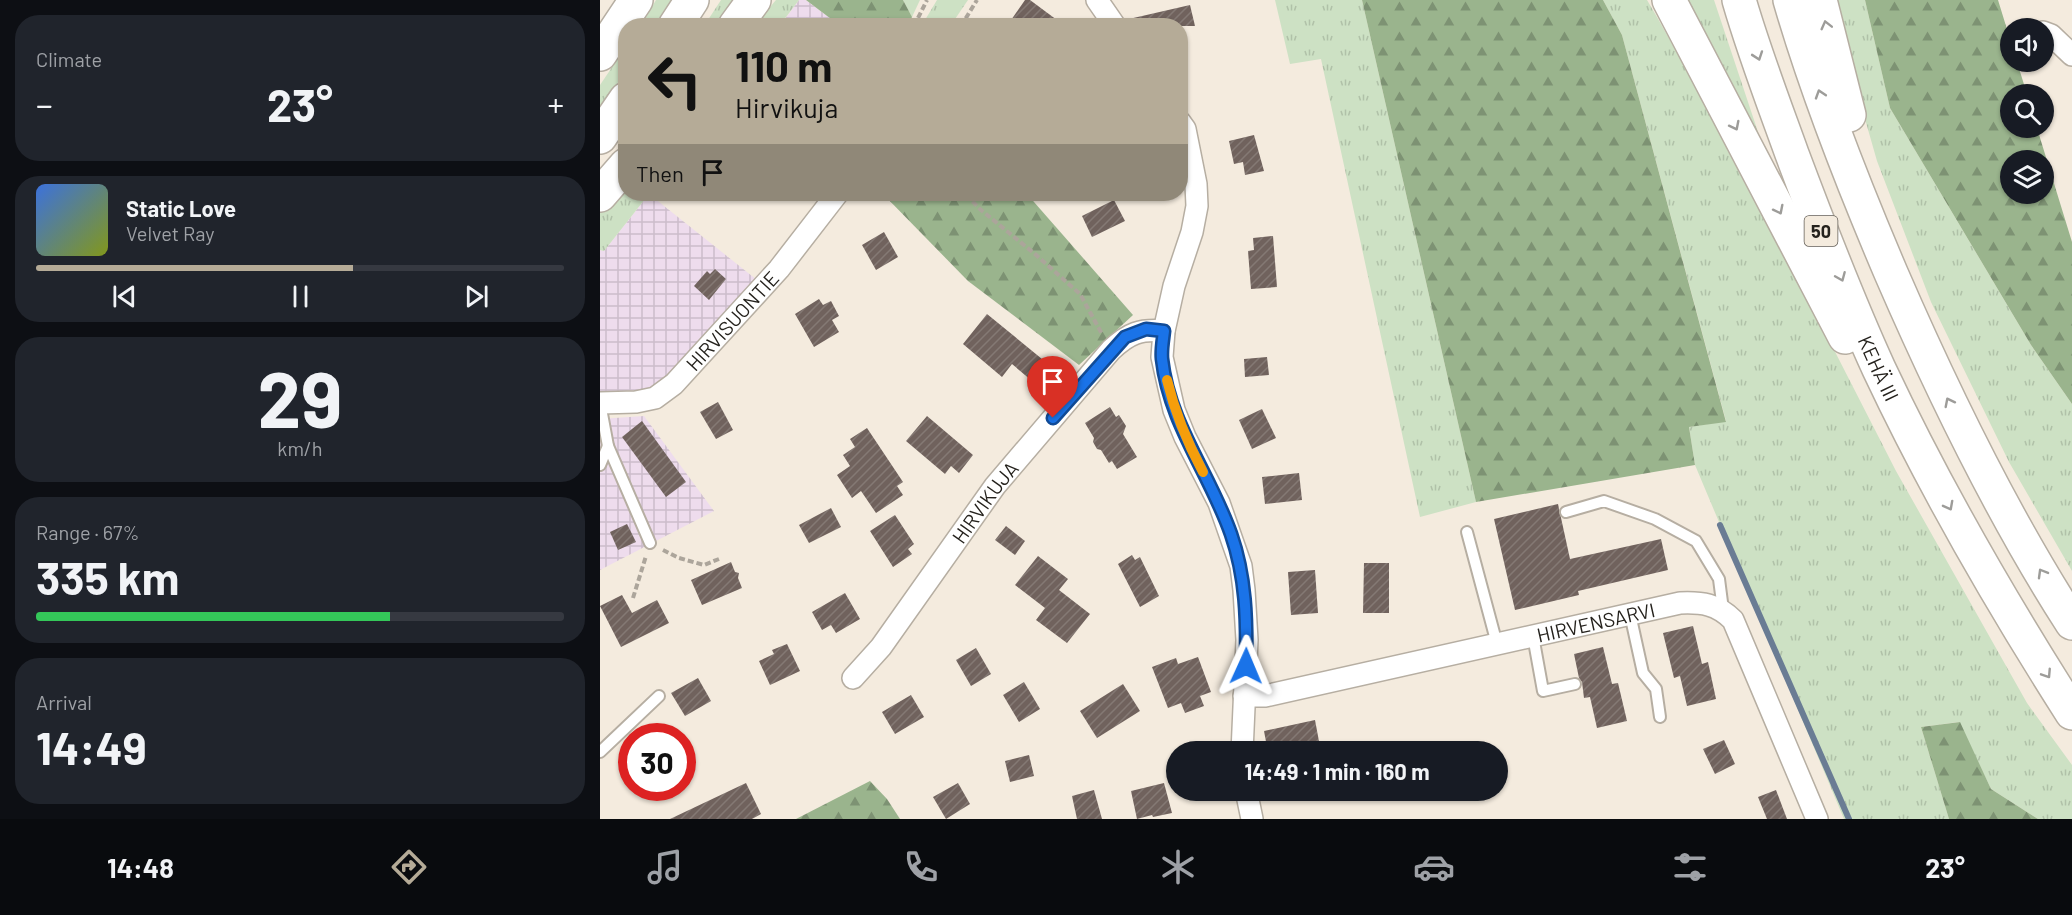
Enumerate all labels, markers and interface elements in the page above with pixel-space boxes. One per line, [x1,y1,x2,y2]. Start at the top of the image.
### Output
map controls [2000,18,2054,204]
button: sound [2000,18,2054,72]
one-way arrow [1821,20,1834,30]
text: 110 m [735,40,832,90]
icon: left [636,42,714,120]
text: Climate [36,47,102,71]
one-way arrow [1750,50,1763,61]
text: 23° [267,77,333,131]
text: − [36,84,53,124]
text: + [547,84,564,124]
button: search [2000,84,2054,138]
one-way arrow [1815,89,1828,100]
text: Hirvikuja [735,91,838,123]
one-way arrow [1728,120,1739,130]
button: layers [2000,150,2054,204]
icon: arrive [696,156,729,189]
text: Then [636,160,684,186]
text: Static Love [126,195,236,221]
one-way arrow [1771,203,1783,214]
road number: 50 [1804,216,1838,246]
text: Velvet Ray [126,221,215,245]
street label: HIRVISUONTIE [681,266,783,375]
one-way arrow [1834,271,1846,282]
icon: previous [108,280,141,313]
icon: pause [284,280,317,313]
icon: next [460,280,493,313]
street label: KEHÄ III [1854,332,1904,405]
text: 29 [257,350,343,444]
pin [1027,356,1078,418]
icon: arrive [1036,365,1069,398]
one-way arrow [1945,397,1957,408]
text: km/h [277,436,323,460]
street label: HIRVIKUJA [946,456,1023,548]
one-way arrow [1942,499,1953,510]
text: Range · 67% [36,520,140,544]
text: 335 km [36,550,179,604]
one-way arrow [2038,569,2049,579]
street label: HIRVENSARVI [1534,597,1657,647]
position arrow [1214,634,1278,698]
one-way arrow [2040,667,2051,678]
text: Arrival [36,690,92,714]
text: 14:49 [36,720,147,774]
speed limit sign: 30 [618,723,696,801]
text: 14:49 · 1 min · 160 m [1244,758,1430,784]
icon: directions [388,846,430,888]
icon: music [644,846,686,888]
icon: phone [900,846,942,888]
icon: climate [1157,846,1199,888]
icon: car [1413,846,1455,888]
icon: filters [1669,846,1711,888]
text: 14:48 [107,851,174,883]
text: 23° [1925,851,1965,883]

